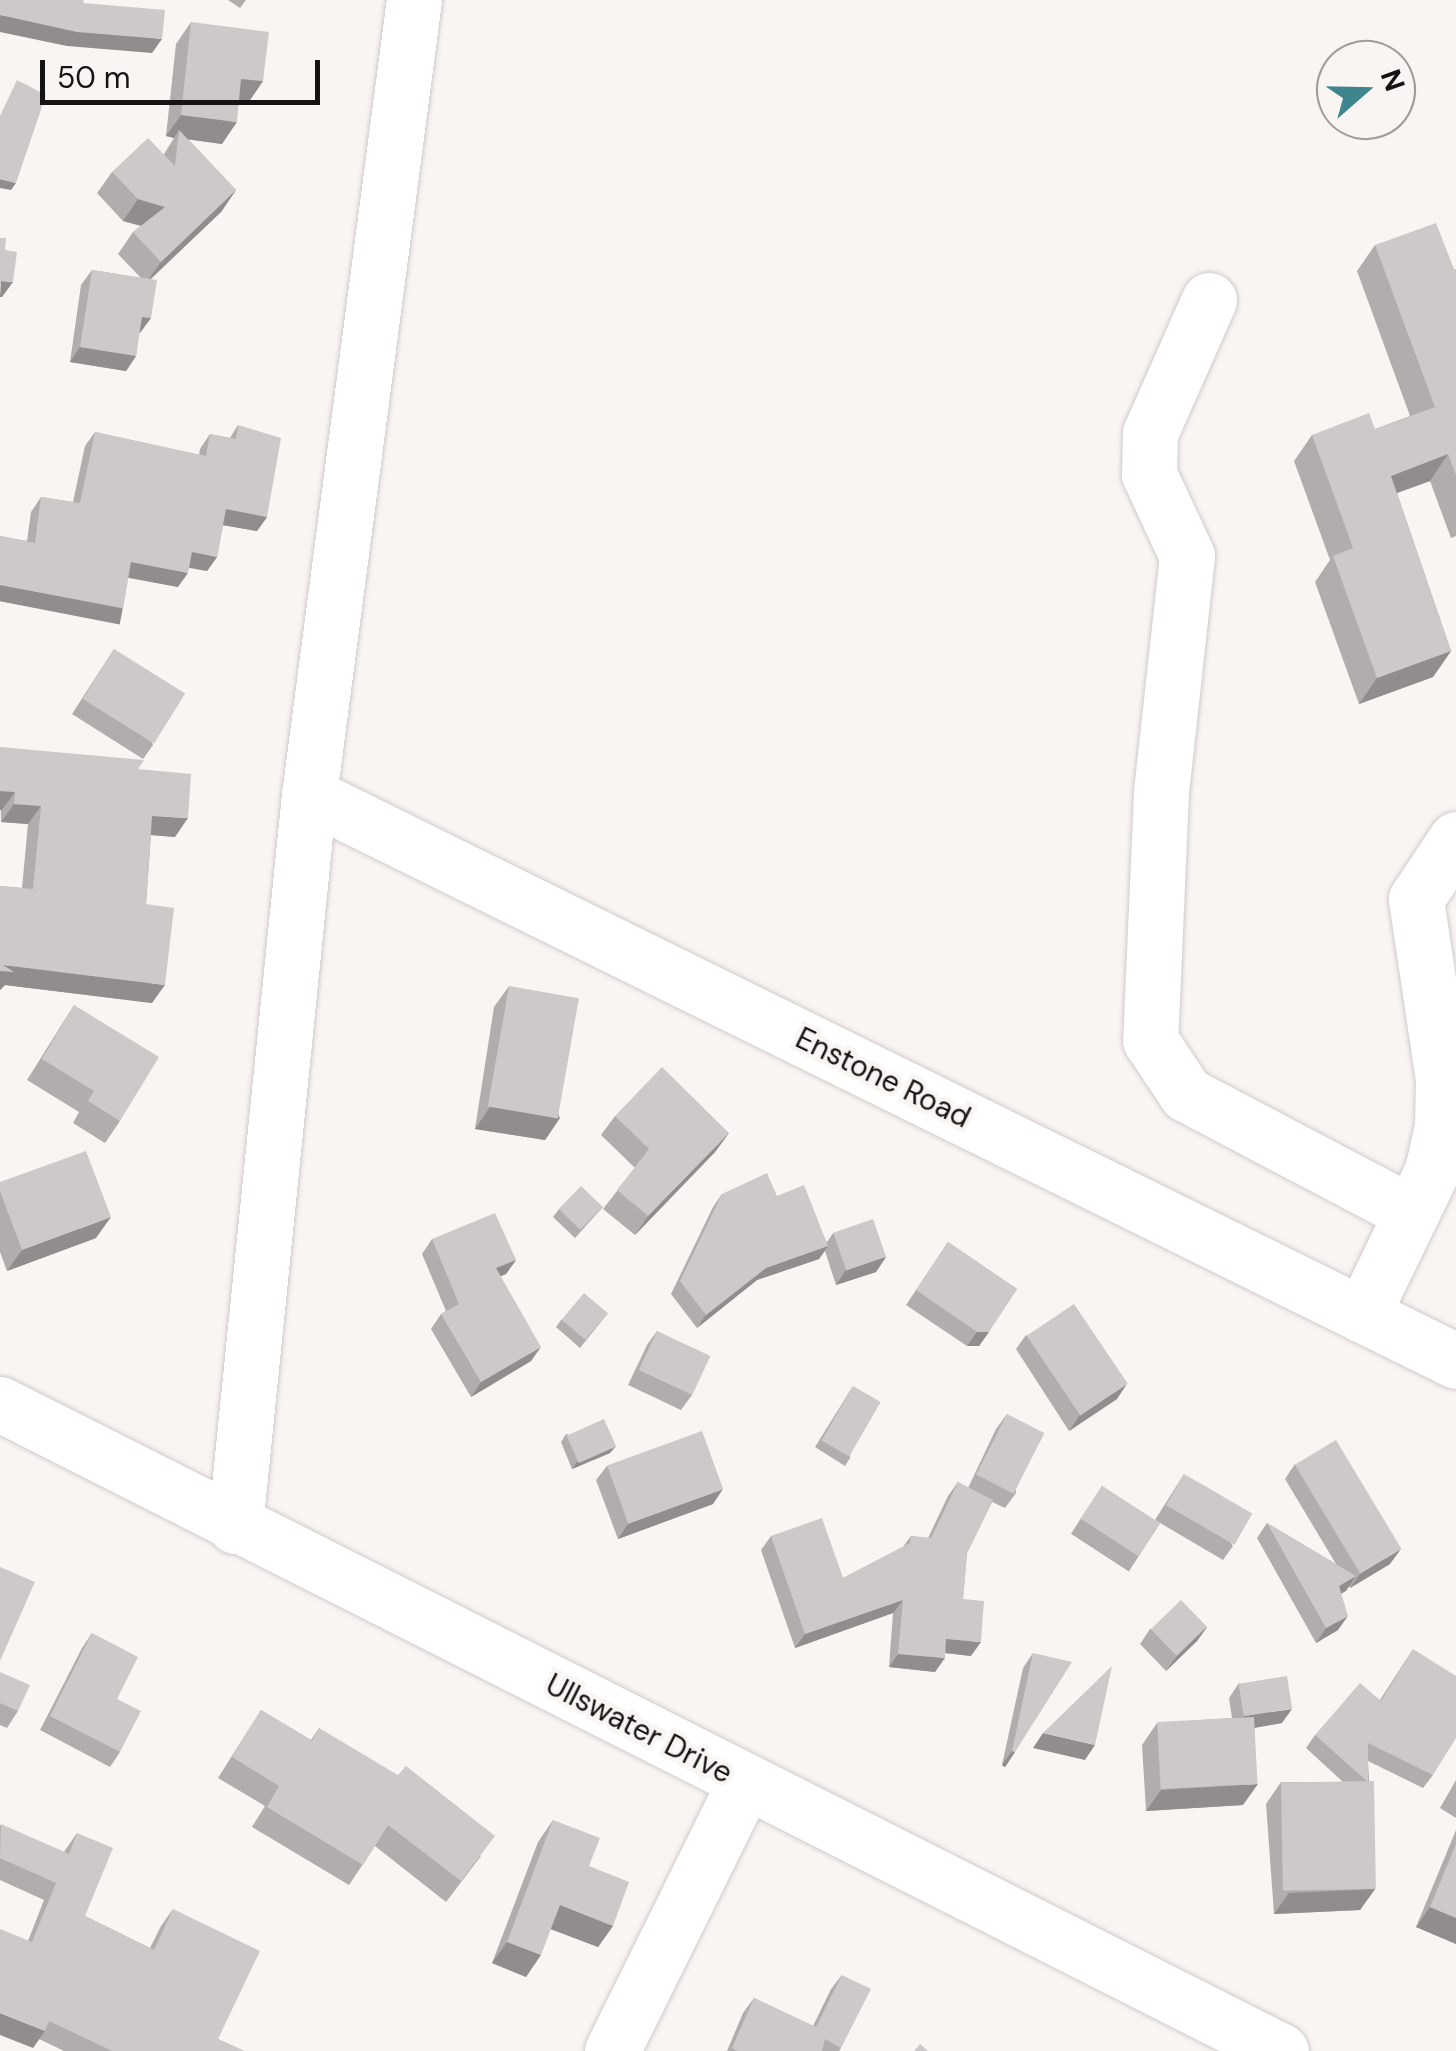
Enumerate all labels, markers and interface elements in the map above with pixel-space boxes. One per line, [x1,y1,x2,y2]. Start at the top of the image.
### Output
scale bar [45,40,325,102]
north arrow [1316,40,1416,140]
text: 50 m [57,58,131,97]
text: N [1372,64,1414,96]
street label: Enstone Road [790,1020,976,1136]
street label: Ullswater Drive [540,1667,738,1791]

